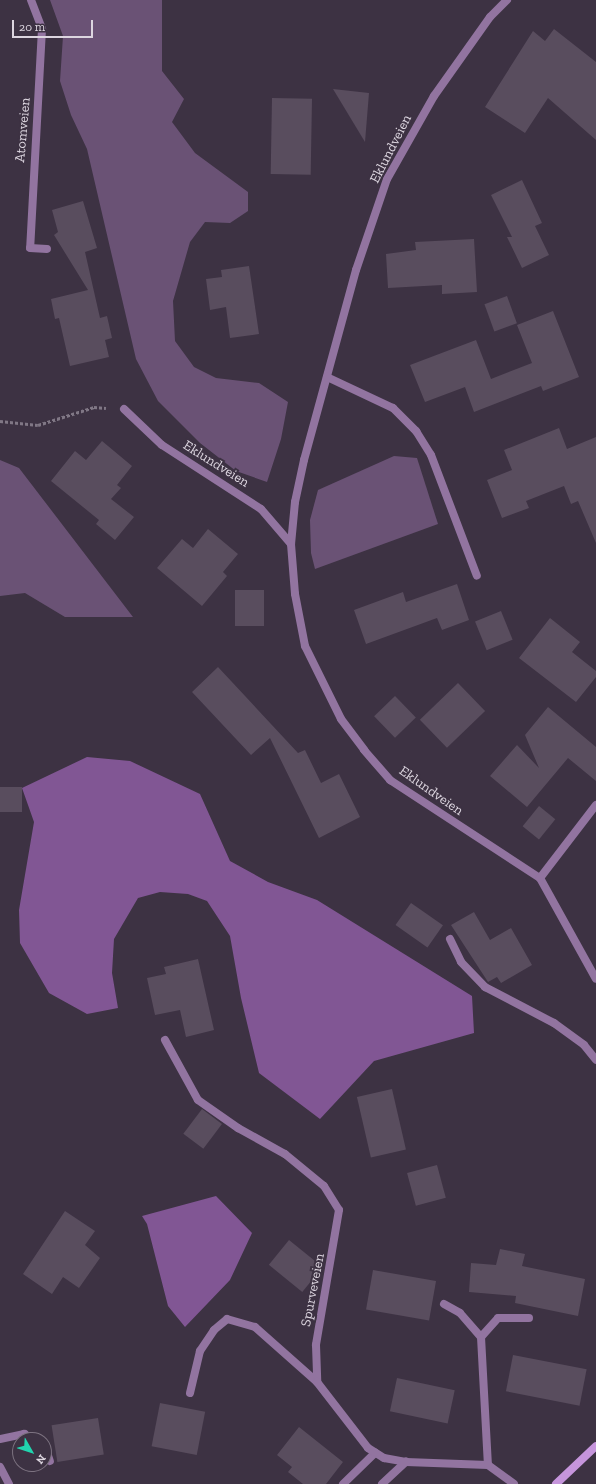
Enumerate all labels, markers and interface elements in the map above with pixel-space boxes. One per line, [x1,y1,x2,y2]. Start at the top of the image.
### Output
scale bar [14,12,95,38]
text: 20 m [19,20,45,34]
street label: Atomveien [12,97,34,163]
street label: Eklundveien [367,112,415,186]
street label: Eklundveien [180,437,252,491]
street label: Eklundveien [396,763,466,819]
street label: Spurveveien [298,1252,328,1328]
north arrow [12,1432,52,1472]
text: N [33,1452,49,1467]

